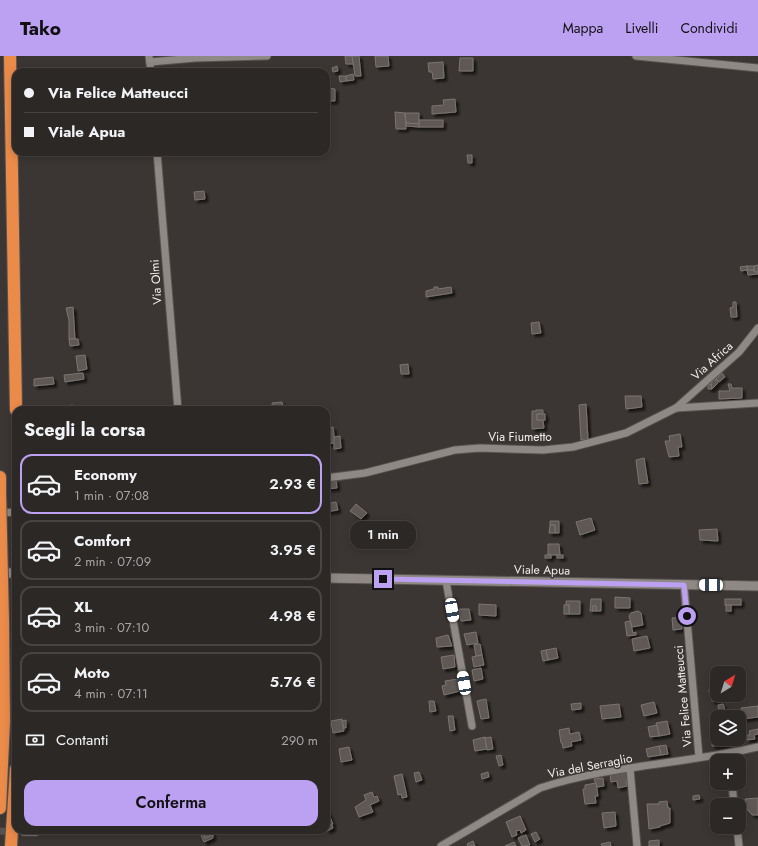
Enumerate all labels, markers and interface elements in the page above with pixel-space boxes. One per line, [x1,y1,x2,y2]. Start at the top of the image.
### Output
text: Tako [20,15,61,42]
text: Mappa [562,18,603,38]
text: Livelli [625,18,658,38]
text: Condividi [680,18,738,38]
text: Via Felice Matteucci [48,82,188,104]
text: Viale Apua [48,121,125,143]
street label: Via Olmi [145,259,167,305]
street label: Via Africa [687,337,737,385]
text: Scegli la corsa [24,417,145,443]
street label: Via Fiumetto [488,428,552,446]
text: Economy [74,464,137,486]
icon: car [26,466,62,502]
text: 2.93 € [269,473,316,495]
text: 1 min · 07:08 [74,486,149,505]
callout: 1 min [350,521,416,549]
text: 1 min [367,525,399,544]
text: Comfort [74,530,131,552]
icon: car [26,532,62,568]
text: 3.95 € [270,539,316,561]
text: 2 min · 07:09 [74,552,151,571]
street label: Viale Apua [514,561,570,579]
route end [374,570,392,588]
car [699,579,723,591]
text: XL [74,596,92,618]
car [444,597,460,623]
icon: car [26,598,62,634]
text: 4.98 € [269,605,316,627]
route start [678,607,696,625]
text: 3 min · 07:10 [74,618,149,637]
street label: Via Felice Matteucci [670,644,696,748]
text: Moto [74,662,110,684]
icon: car [26,664,62,700]
north arrow [710,666,746,702]
map controls [710,666,746,834]
car [456,670,472,696]
text: 5.76 € [270,671,316,693]
text: 4 min · 07:11 [74,684,148,703]
button: layers [710,710,746,746]
icon: cash [24,729,46,751]
text: Contanti [56,729,109,751]
text: 290 m [281,731,318,750]
street label: Via del Serraglio [546,749,634,783]
button: + [710,754,746,790]
button: Conferma [24,780,318,826]
button: − [710,798,746,834]

